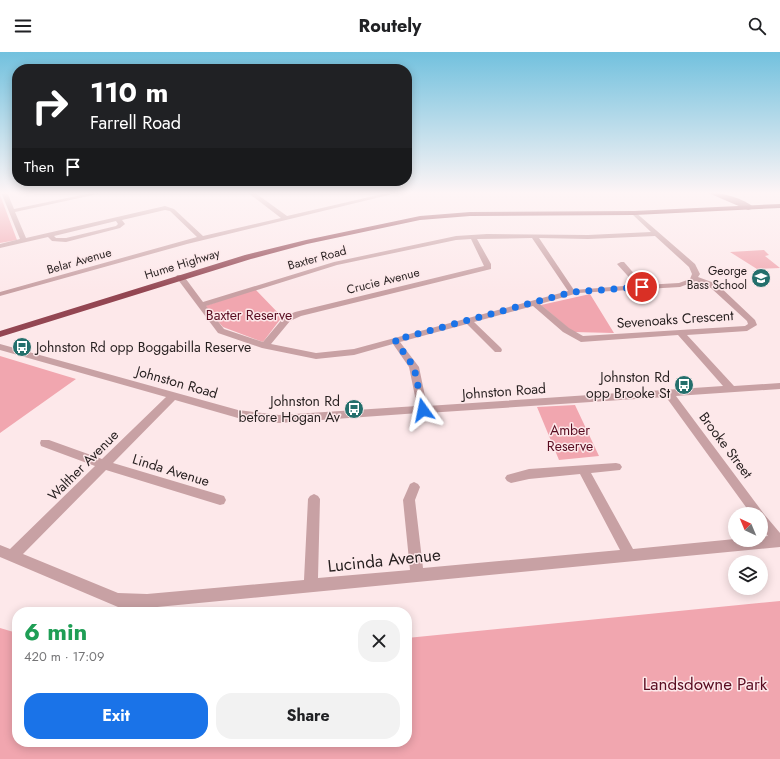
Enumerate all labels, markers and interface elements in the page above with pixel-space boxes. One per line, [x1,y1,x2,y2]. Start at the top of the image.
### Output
text: Routely [359,13,421,39]
icon: menu [12,15,34,37]
icon: search [746,15,768,37]
text: 110 m [90,72,168,113]
icon: right [24,80,76,132]
text: Farrell Road [90,110,181,136]
text: Then [24,156,54,178]
icon: arrive [62,156,84,178]
street label: Baxter Road [286,242,348,274]
street label: Belar Avenue [45,243,113,279]
street label: Hume Highway [142,244,223,284]
place label: George Bass School [687,262,747,294]
street label: Crucie Avenue [345,263,421,299]
school or university icon: George Bass School [750,267,772,289]
pin [625,270,659,304]
icon: arrive [631,276,653,298]
park label: Baxter Reserve [206,305,292,325]
street label: Sevenoaks Crescent [616,305,735,333]
bus stop icon: Johnston Rd opp Boggabilla Reserve [11,336,33,358]
place label: Johnston Rd opp Boggabilla Reserve [34,337,251,357]
street label: Johnston Road [132,360,220,403]
place label: Johnston Rd opp Brooke St [586,367,671,403]
bus stop icon: Johnston Rd opp Brooke St [673,374,695,396]
street label: Johnston Road [459,378,547,404]
position arrow [402,389,444,431]
place label: Johnston Rd before Hogan Av [239,391,341,427]
bus stop icon: Johnston Rd before Hogan Av [343,398,365,420]
street label: Brooke Street [694,408,758,483]
park label: Amber Reserve [547,420,593,456]
street label: Walther Avenue [43,425,123,505]
street label: Linda Avenue [130,449,212,491]
north arrow [728,507,768,547]
map controls [728,507,768,595]
street label: Lucinda Avenue [326,542,442,578]
button: layers [728,555,768,595]
text: 6 min [24,614,87,649]
button: close [358,620,400,662]
text: 420 m · 17:09 [24,647,104,666]
park label: Landsdowne Park [643,672,768,696]
button: Exit [24,693,208,739]
button: Share [216,693,400,739]

